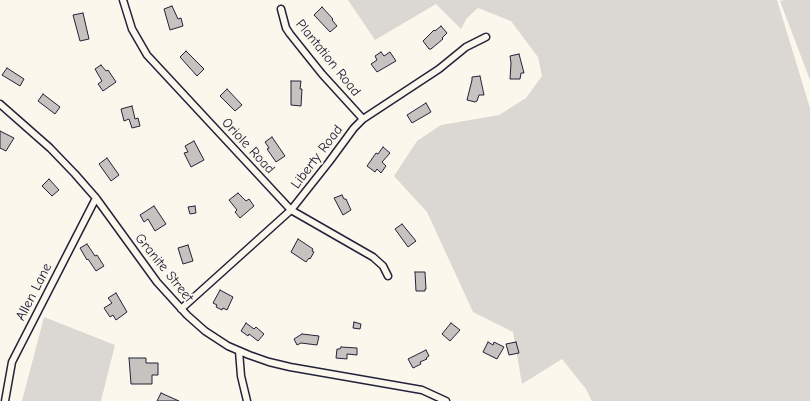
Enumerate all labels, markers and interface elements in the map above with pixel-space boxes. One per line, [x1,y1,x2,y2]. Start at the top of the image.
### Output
street label: Plantation Road [292,16,364,100]
street label: Oriole Road [218,115,278,177]
street label: Liberty Road [288,122,346,192]
street label: Granite Street [131,230,197,306]
street label: Allen Lane [12,260,56,324]

